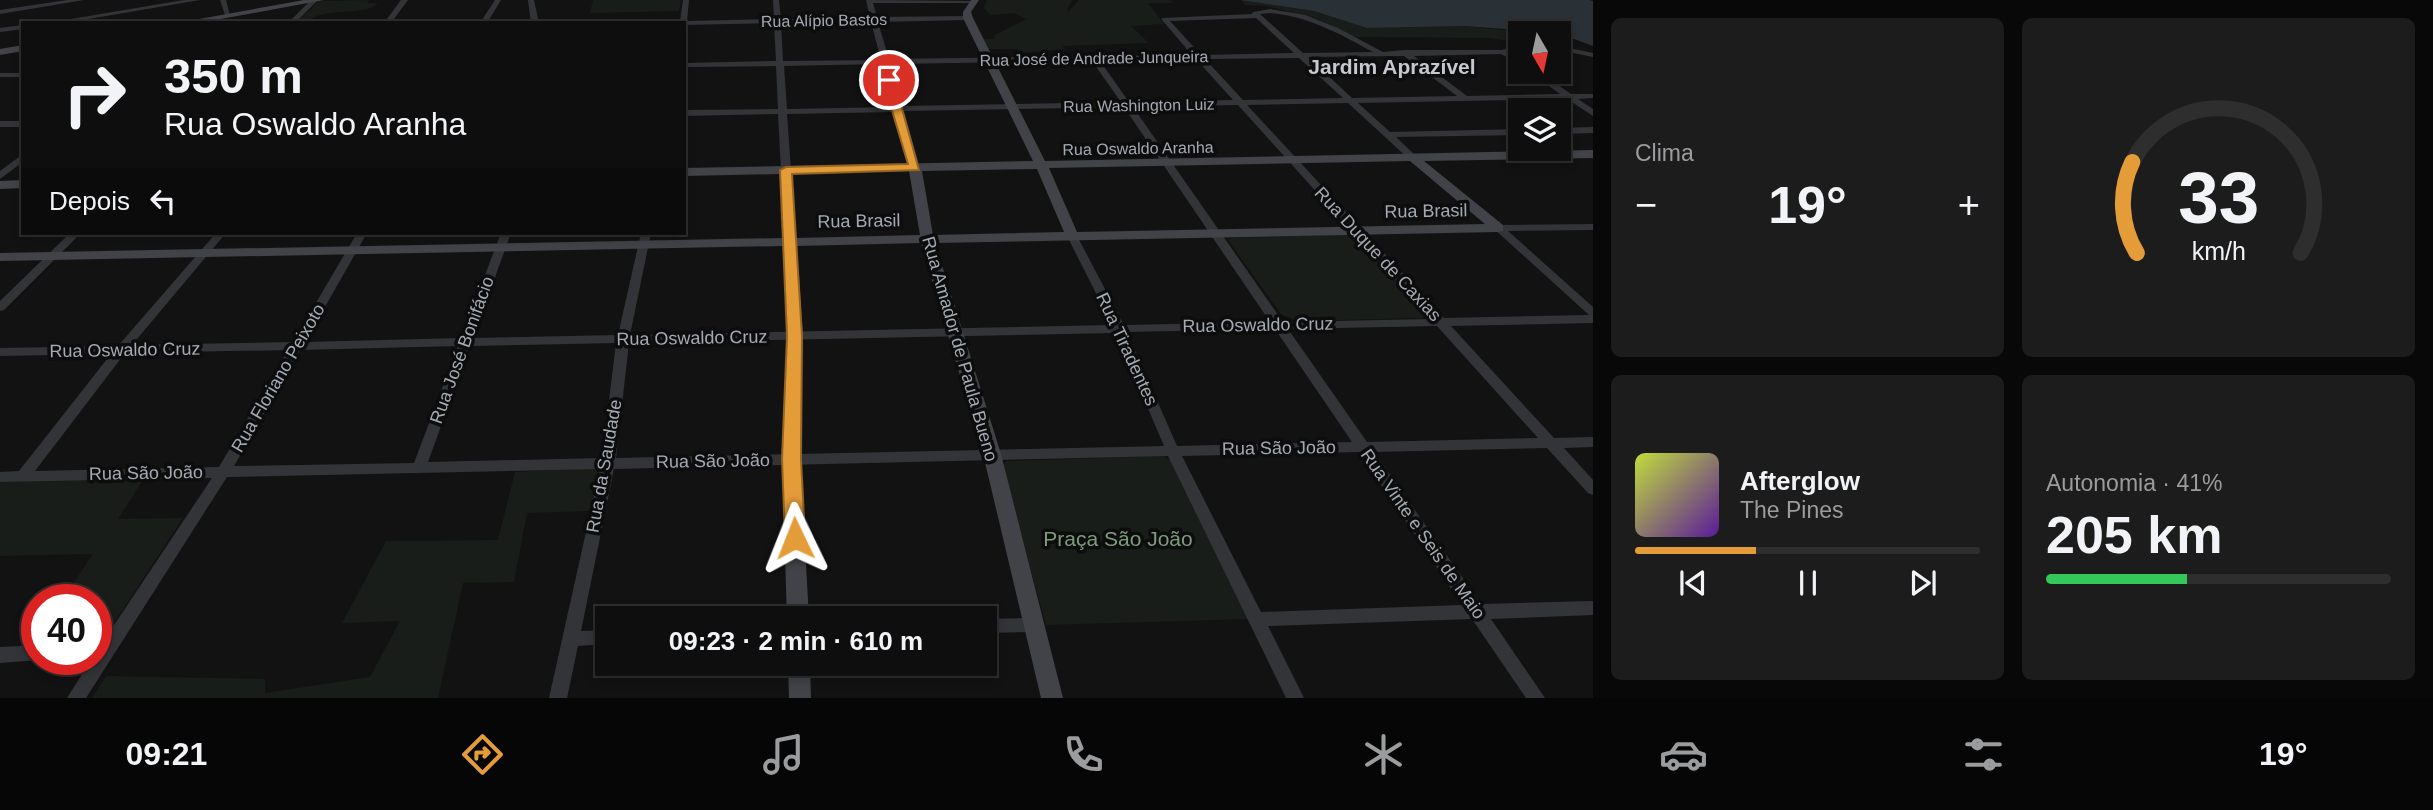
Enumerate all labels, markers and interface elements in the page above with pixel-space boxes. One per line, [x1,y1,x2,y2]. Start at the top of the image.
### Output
street label: Rua Alípio Bastos [761,11,887,30]
north arrow [1508,21,1572,84]
map controls [1508,21,1571,161]
street label: Rua José de Andrade Junqueira [980,48,1209,69]
icon: right [49,49,140,140]
text: 350 m [164,49,303,103]
pin [859,50,919,110]
district label: Jardim Aprazível [1308,55,1476,78]
icon: arrive [870,61,908,99]
street label: Rua Washington Luiz [1063,96,1215,115]
button: layers [1508,98,1571,161]
text: Rua Oswaldo Aranha [164,106,466,142]
street label: Rua Oswaldo Aranha [1062,139,1214,158]
text: Clima [1635,140,1694,166]
text: 33 [2178,158,2259,239]
text: 19° [1768,176,1847,234]
icon: left [144,182,182,220]
street label: Rua Duque de Caxias [1311,183,1445,325]
text: − [1635,184,1657,226]
text: + [1958,184,1980,226]
text: Depois [49,186,130,216]
street label: Rua Brasil [1384,200,1468,222]
street label: Rua Brasil [817,210,901,232]
street label: Rua Amador de Paula Bueno [918,234,1002,464]
text: km/h [2191,237,2246,265]
street label: Rua José Bonifácio [426,274,498,426]
street label: Rua Tiradentes [1092,289,1162,409]
street label: Rua Floriano Peixoto [227,300,329,456]
street label: Rua Oswaldo Cruz [1182,314,1334,336]
street label: Rua Oswaldo Cruz [616,327,768,349]
street label: Rua Oswaldo Cruz [49,339,201,361]
street label: Rua da Saudade [582,398,626,534]
street label: Rua São João [1222,437,1336,459]
street label: Rua Vinte e Seis de Maio [1357,445,1489,623]
street label: Rua São João [656,450,770,472]
street label: Rua São João [89,462,203,484]
text: Afterglow [1740,466,1860,496]
text: Autonomia · 41% [2046,470,2222,496]
text: The Pines [1740,497,1844,523]
position arrow [758,501,832,575]
text: 205 km [2046,506,2222,564]
park label: Praça São João [1043,527,1193,550]
icon: previous [1674,564,1712,602]
icon: pause [1789,564,1827,602]
icon: next [1904,564,1942,602]
speed limit sign: 40 [21,584,112,675]
text: 09:23 · 2 min · 610 m [669,626,923,656]
icon: directions [458,730,507,779]
icon: music [759,730,808,779]
icon: phone [1059,730,1108,779]
icon: climate [1359,730,1408,779]
icon: car [1659,730,1708,779]
icon: filters [1959,730,2008,779]
text: 09:21 [126,736,207,772]
text: 19° [2259,736,2307,772]

